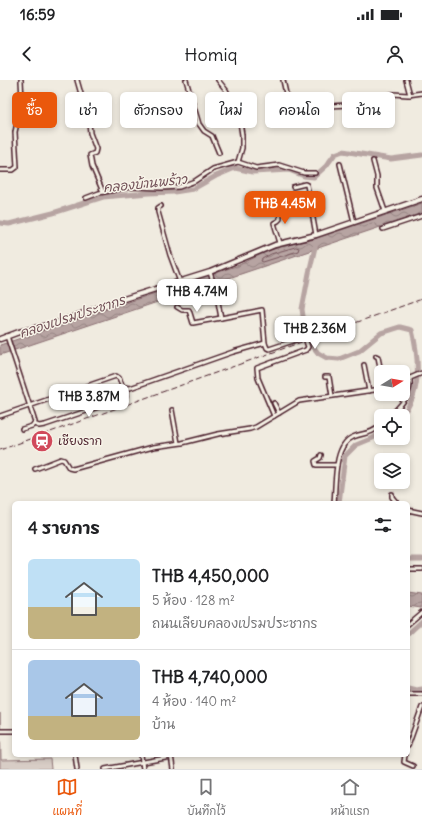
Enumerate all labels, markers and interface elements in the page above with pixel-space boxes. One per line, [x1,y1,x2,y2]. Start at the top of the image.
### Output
text: 16:59 [20,5,55,24]
icon: back [16,43,38,65]
text: Homiq [185,43,237,66]
icon: person [384,43,406,65]
chip: ซื้อ [12,92,57,128]
chip: เช่า [65,92,112,128]
chip: ตัวกรอง [120,92,197,128]
chip: ใหม่ [205,92,257,128]
chip: คอนโด [265,92,334,128]
chip: บ้าน [342,92,395,128]
water label: คลองบ้านพร้าว [102,171,189,196]
pin: THB 4.45M [239,191,331,225]
text: THB 4.45M [253,195,317,212]
pin: THB 4.74M [151,279,243,313]
text: THB 4.74M [166,283,228,300]
water label: คลองเปรมประชากร [17,291,128,342]
pin: THB 2.36M [269,316,361,350]
text: THB 2.36M [284,320,347,337]
north arrow [374,365,410,401]
map controls [374,365,410,489]
pin: THB 3.87M [43,384,135,418]
text: THB 3.87M [58,388,120,405]
button: locate [374,409,410,445]
station icon: เชียงราก [29,428,55,454]
place label: เชียงราก [58,433,102,448]
button: layers [374,453,410,489]
icon: filters [372,514,394,536]
text: 4 รายการ [28,517,100,539]
text: THB 4,450,000 [152,565,269,587]
icon: home [60,575,108,623]
text: 5 ห้อง · 128 m² [152,592,235,609]
text: ถนนเลียบคลองเปรมประชากร [152,615,317,632]
text: THB 4,740,000 [152,666,268,688]
icon: home [60,676,108,724]
text: 4 ห้อง · 140 m² [152,693,236,710]
text: บ้าน [152,716,175,733]
tab: แผนที่ [52,776,82,819]
tab: บันทึกไว้ [187,776,226,819]
tab: หน้าแรก [330,776,370,819]

